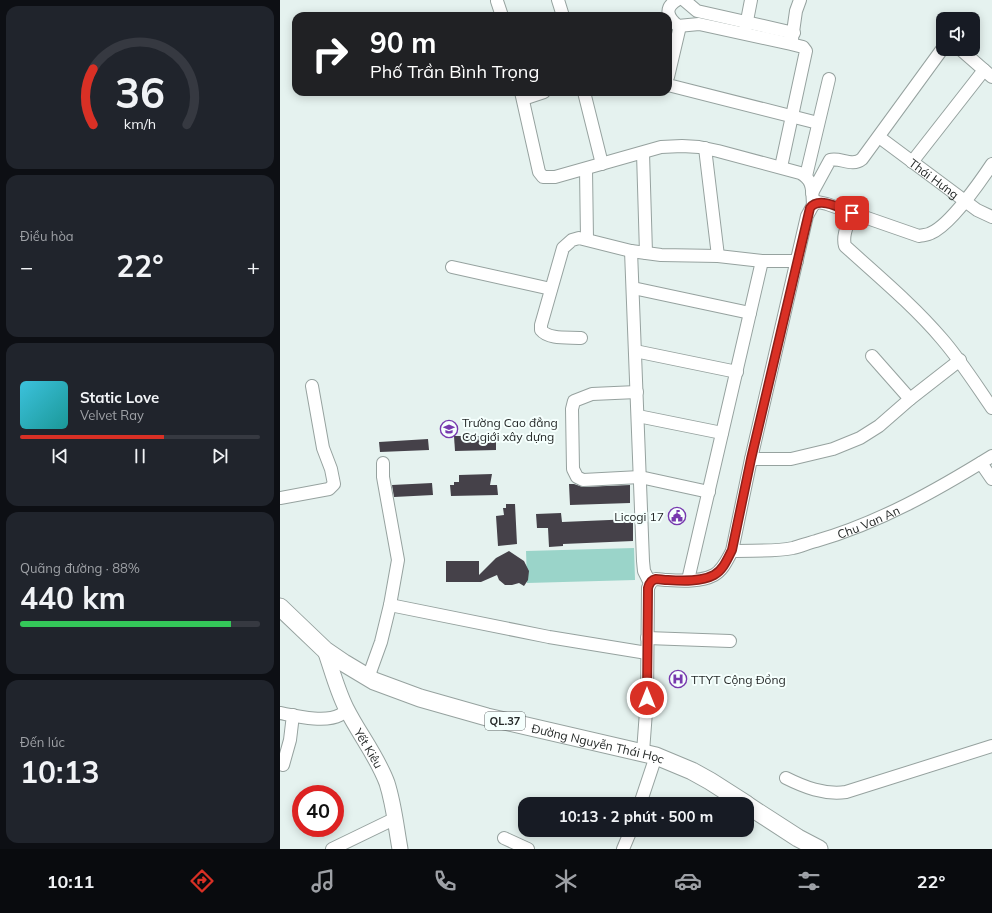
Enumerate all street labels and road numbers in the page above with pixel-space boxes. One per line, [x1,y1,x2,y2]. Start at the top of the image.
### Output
street label: Thái Hưng [907,155,962,202]
street label: Chu Van An [835,502,902,541]
road number: QL.37 [485,712,525,730]
street label: Đường Nguyễn Thái Học [530,720,667,766]
street label: Yết Kiêu [351,724,387,771]

